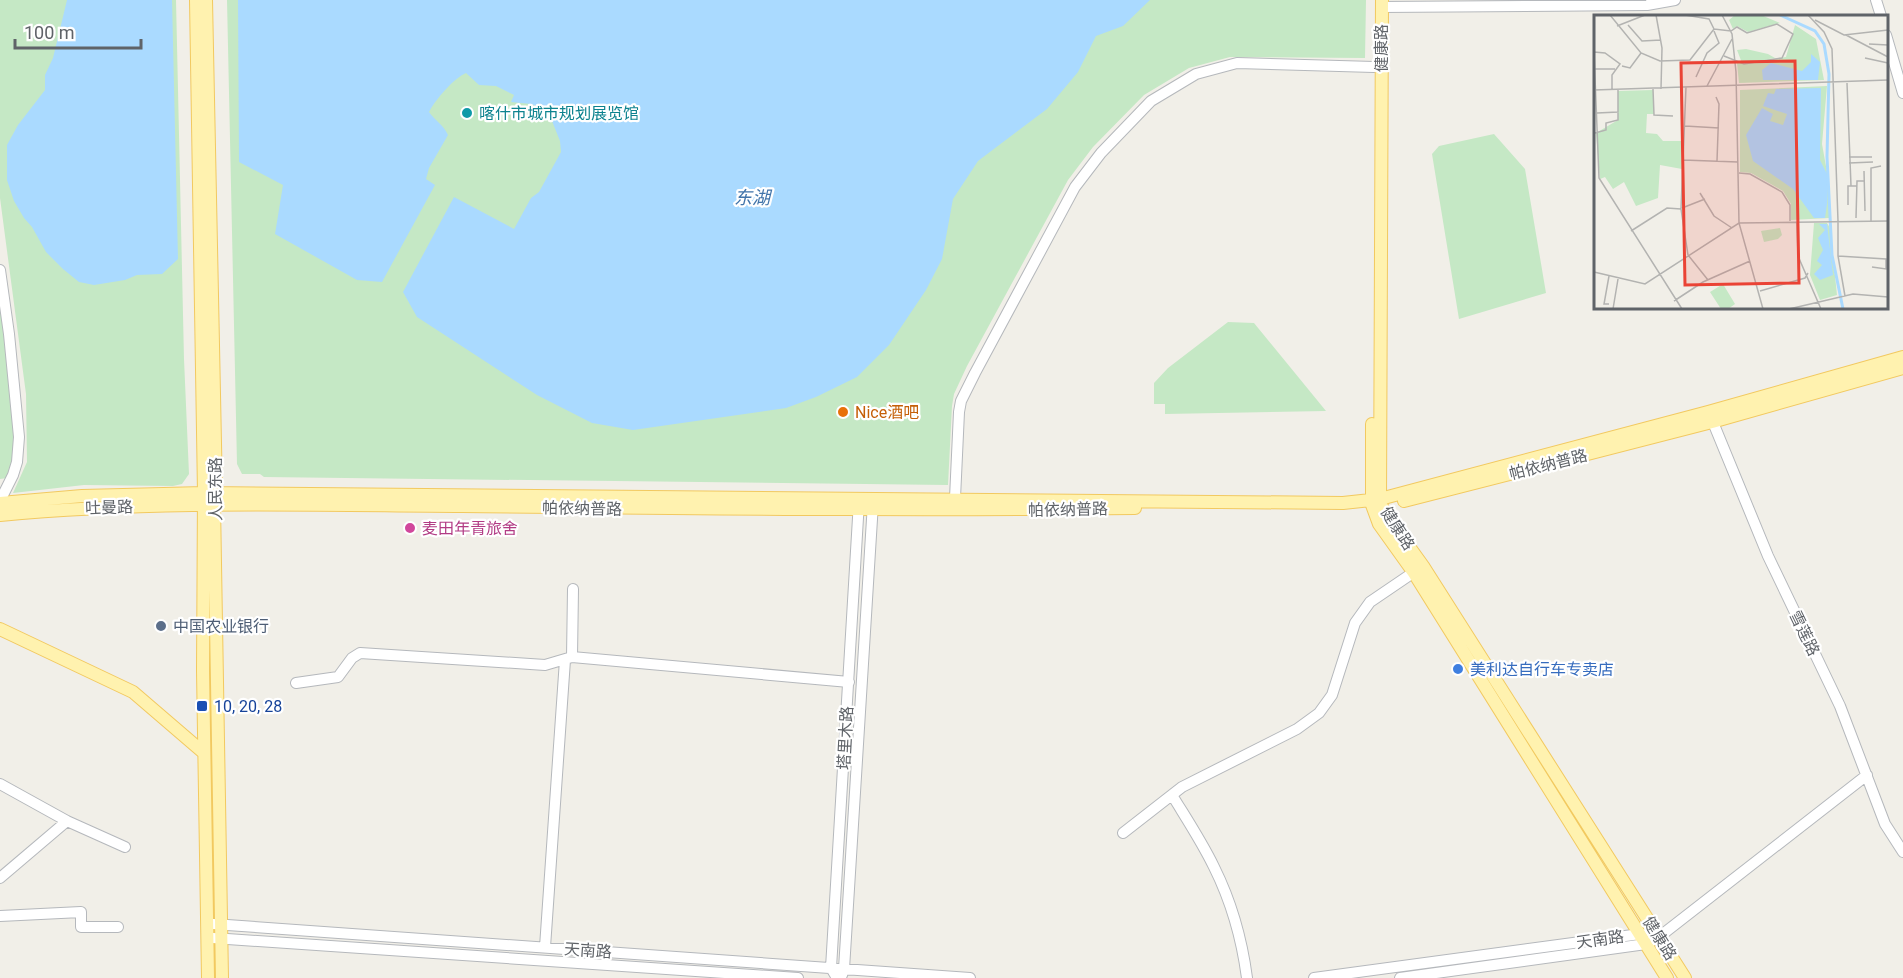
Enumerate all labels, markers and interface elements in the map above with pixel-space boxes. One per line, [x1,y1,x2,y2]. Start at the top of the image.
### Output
scale bar [15,12,141,50]
inset map [1594,15,1888,309]
text: 100 m [24,22,75,43]
street label: 健康路 [1372,24,1391,72]
place label: 喀什市城市规划展览馆 [479,104,639,123]
marker: 喀什市城市规划展览馆 [460,106,474,120]
water label: 东湖 [734,187,773,208]
place label: Nice酒吧 [855,403,919,422]
marker: Nice酒吧 [836,405,850,419]
street label: 帕依纳普路 [1507,446,1589,483]
street label: 人民东路 [206,457,225,521]
street label: 吐曼路 [85,497,133,518]
street label: 帕依纳普路 [542,498,622,519]
street label: 帕依纳普路 [1028,499,1108,520]
street label: 健康路 [1377,503,1419,554]
place label: 麦田年青旅舍 [422,519,518,538]
marker: 麦田年青旅舍 [403,521,417,535]
street label: 雪莲路 [1785,607,1824,659]
place label: 中国农业银行 [173,617,269,636]
marker: 中国农业银行 [154,619,168,633]
place label: 美利达自行车专卖店 [1470,660,1614,679]
marker: 美利达自行车专卖店 [1451,662,1465,676]
place label: 10, 20, 28 [214,697,282,716]
marker: 10, 20, 28 [195,699,209,713]
street label: 塔里木路 [834,706,857,770]
street label: 健康路 [1639,913,1680,964]
street label: 天南路 [1575,927,1625,952]
street label: 天南路 [563,939,613,962]

